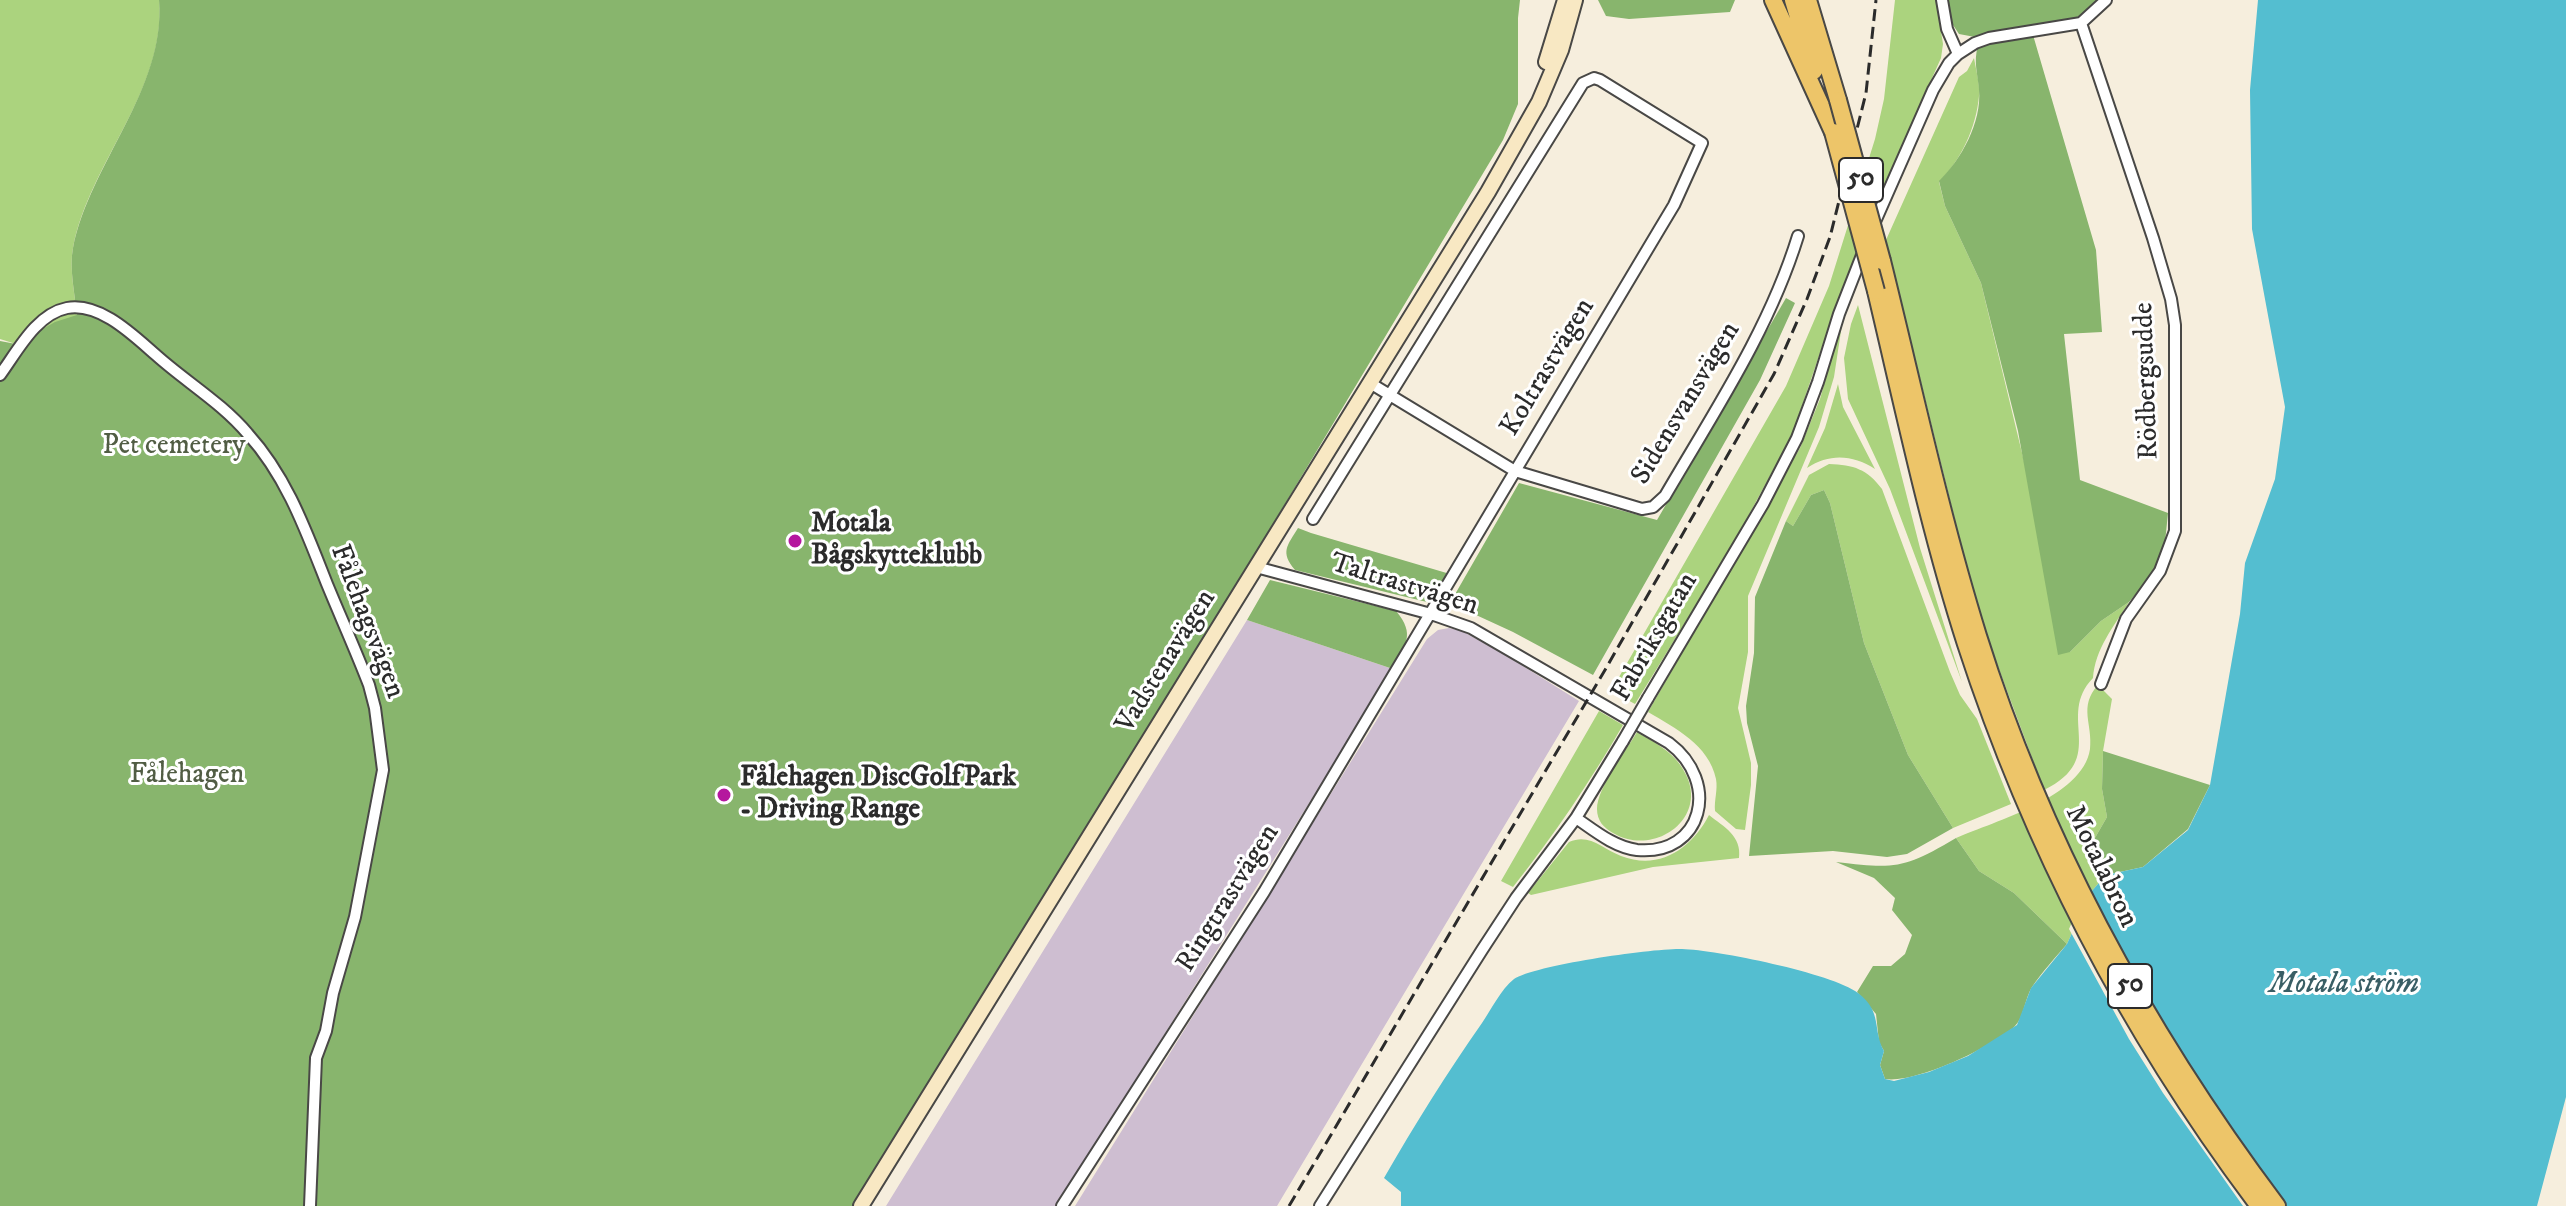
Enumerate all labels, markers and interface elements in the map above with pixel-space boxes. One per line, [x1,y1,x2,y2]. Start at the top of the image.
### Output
road number: 50 [1839,158,1883,202]
street label: Koltrastvägen [1495,293,1603,443]
street label: Rödbergsudde [2128,302,2168,460]
street label: Sidensvansvägen [1625,317,1749,491]
park label: Pet cemetery [103,430,245,464]
place label: Motala Bågskytteklubb [811,508,982,574]
marker: Motala Bågskytteklubb [786,532,804,550]
street label: Fålehagsvägen [321,540,411,704]
street label: Taltrastvägen [1326,548,1482,624]
street label: Fabriksgatan [1606,568,1706,708]
street label: Vadstenavägen [1110,584,1224,740]
park label: Fålehagen [130,759,244,793]
place label: Fålehagen DiscGolfPark - Driving Range [740,762,1016,828]
marker: Fålehagen DiscGolfPark - Driving Range [715,786,733,804]
street label: Motalabron [2056,800,2144,934]
street label: Ringtrastvägen [1170,819,1288,979]
road number: 50 [2108,964,2152,1008]
water label: Motala ström [2269,968,2419,1004]

